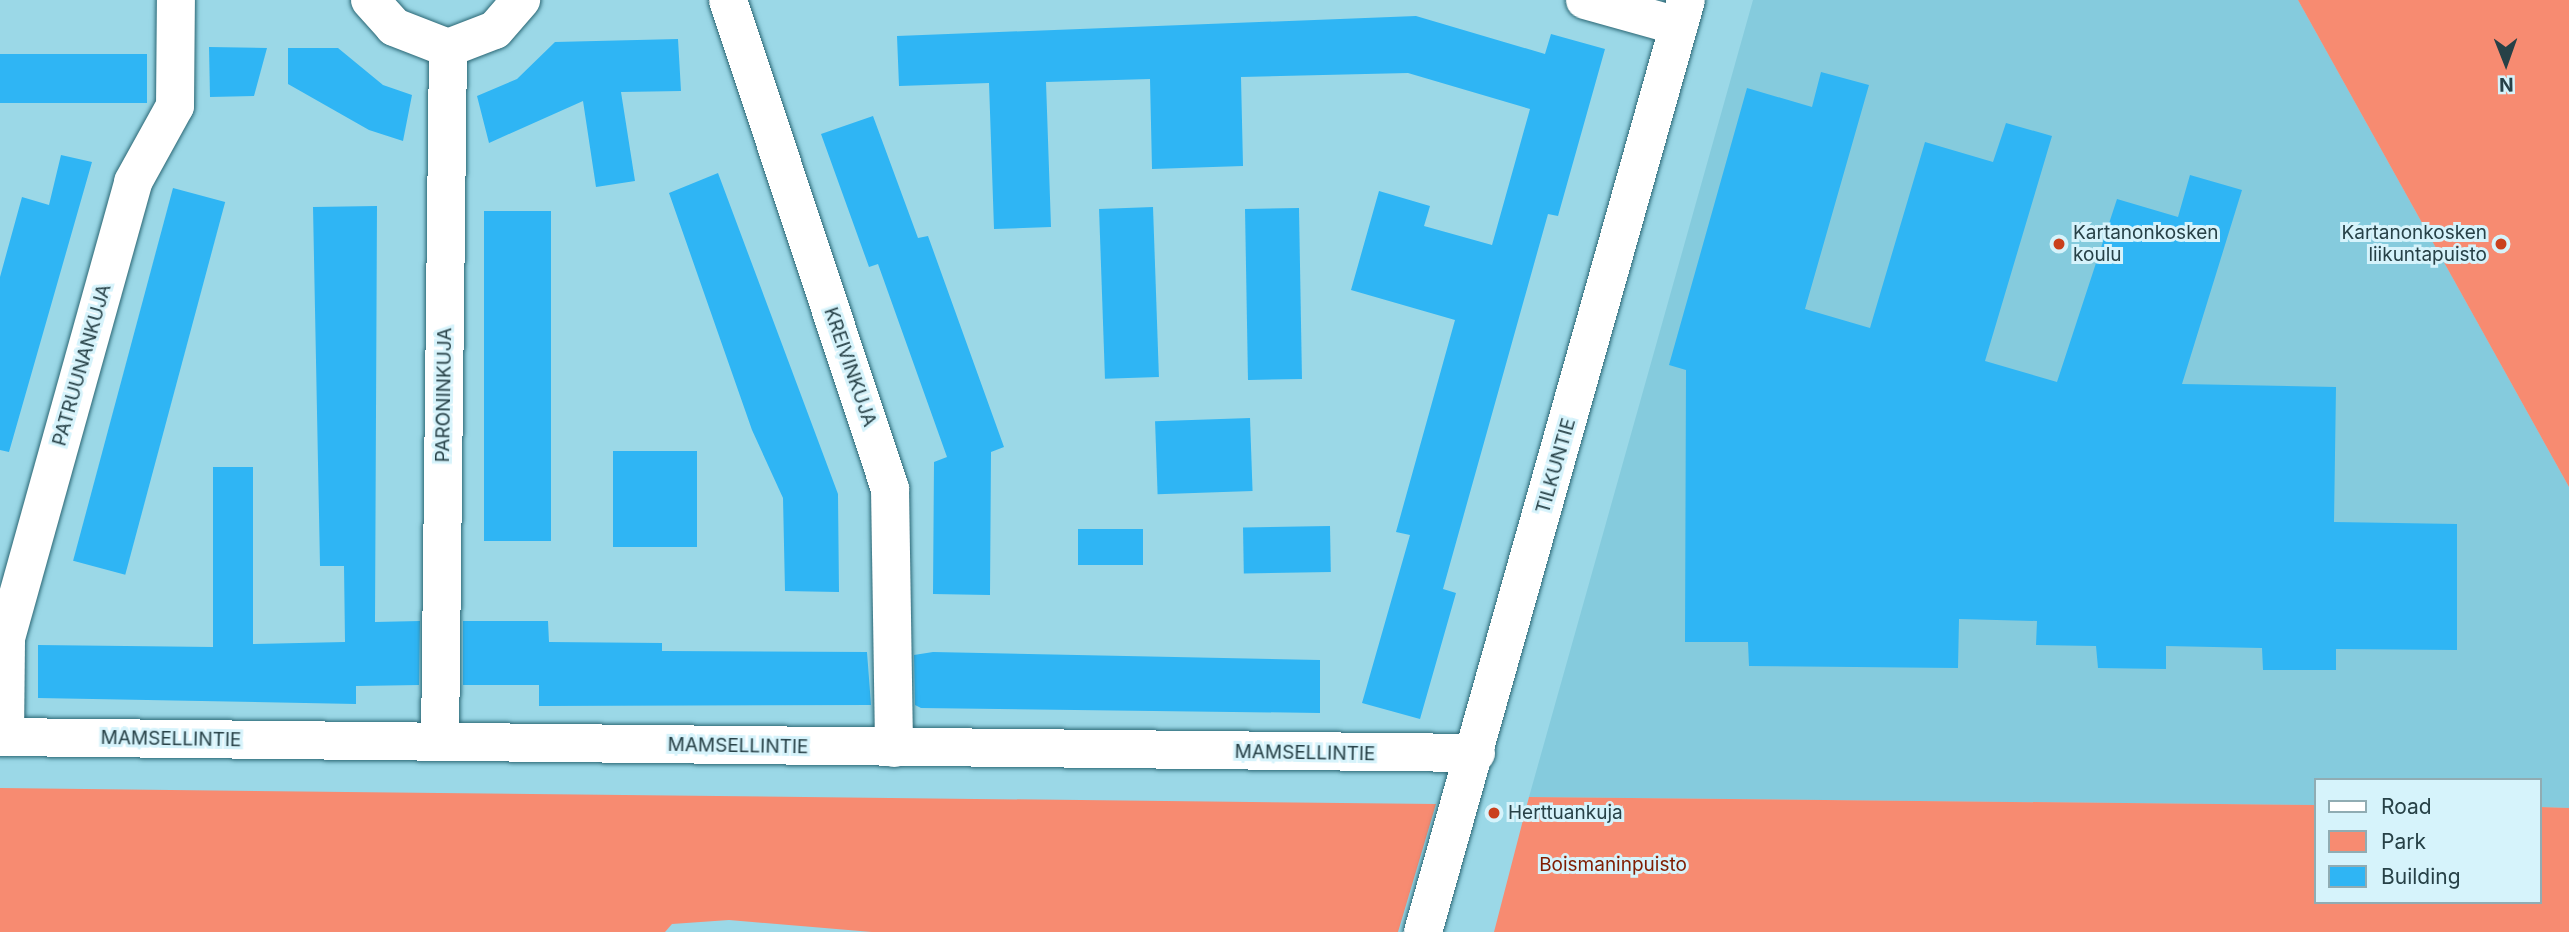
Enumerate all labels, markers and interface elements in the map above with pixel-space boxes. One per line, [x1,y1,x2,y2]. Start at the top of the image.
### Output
north arrow [2471,28,2541,98]
text: N [2499,73,2514,96]
place label: Kartanonkosken koulu [2073,222,2218,266]
place label: Kartanonkosken liikuntapuisto [2342,222,2487,266]
marker: Kartanonkosken koulu [2051,236,2067,252]
marker: Kartanonkosken liikuntapuisto [2493,236,2509,252]
street label: PATRUUNANKUJA [48,281,116,449]
street label: KREIVINKUJA [819,304,881,430]
street label: PARONINKUJA [431,327,457,463]
street label: TILKUNTIE [1532,416,1580,516]
street label: MAMSELLINTIE [100,726,242,752]
street label: MAMSELLINTIE [667,733,809,759]
street label: MAMSELLINTIE [1234,740,1376,766]
legend [2314,778,2541,904]
text: Road [2381,794,2432,819]
place label: Herttuankuja [1508,802,1623,824]
marker: Herttuankuja [1486,805,1502,821]
text: Park [2381,829,2426,854]
park label: Boismaninpuisto [1539,854,1687,876]
text: Building [2381,864,2461,889]

